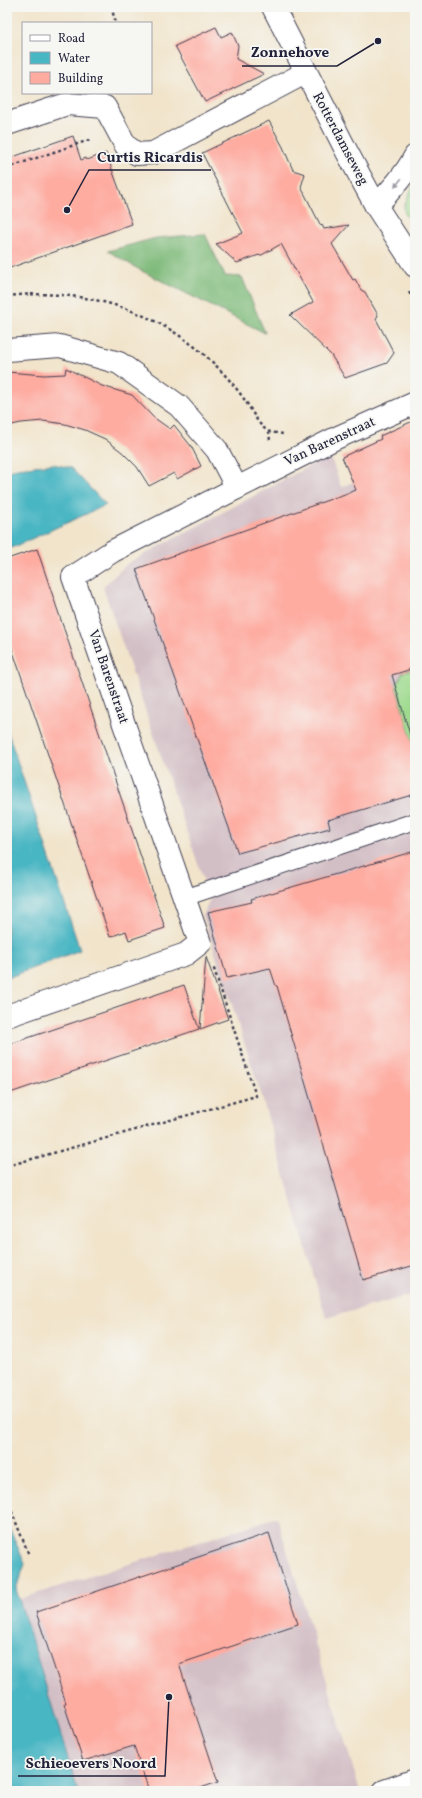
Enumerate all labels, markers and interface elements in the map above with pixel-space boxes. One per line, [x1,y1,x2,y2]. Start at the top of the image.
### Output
legend [22,22,152,94]
text: Road [58,31,85,47]
callout: Zonnehove [242,39,337,66]
text: Zonnehove [251,43,330,64]
text: Water [58,51,90,67]
text: Building [58,71,103,87]
street label: Rotterdamseweg [307,89,373,189]
callout: Curtis Ricardis [89,143,211,170]
text: Curtis Ricardis [97,148,203,169]
one-way arrow [393,177,402,188]
street label: Van Barenstraat [281,413,379,471]
street label: Van Barenstraat [83,627,133,727]
callout: Schieoevers Noord [18,1749,165,1776]
text: Schieoevers Noord [26,1754,156,1775]

